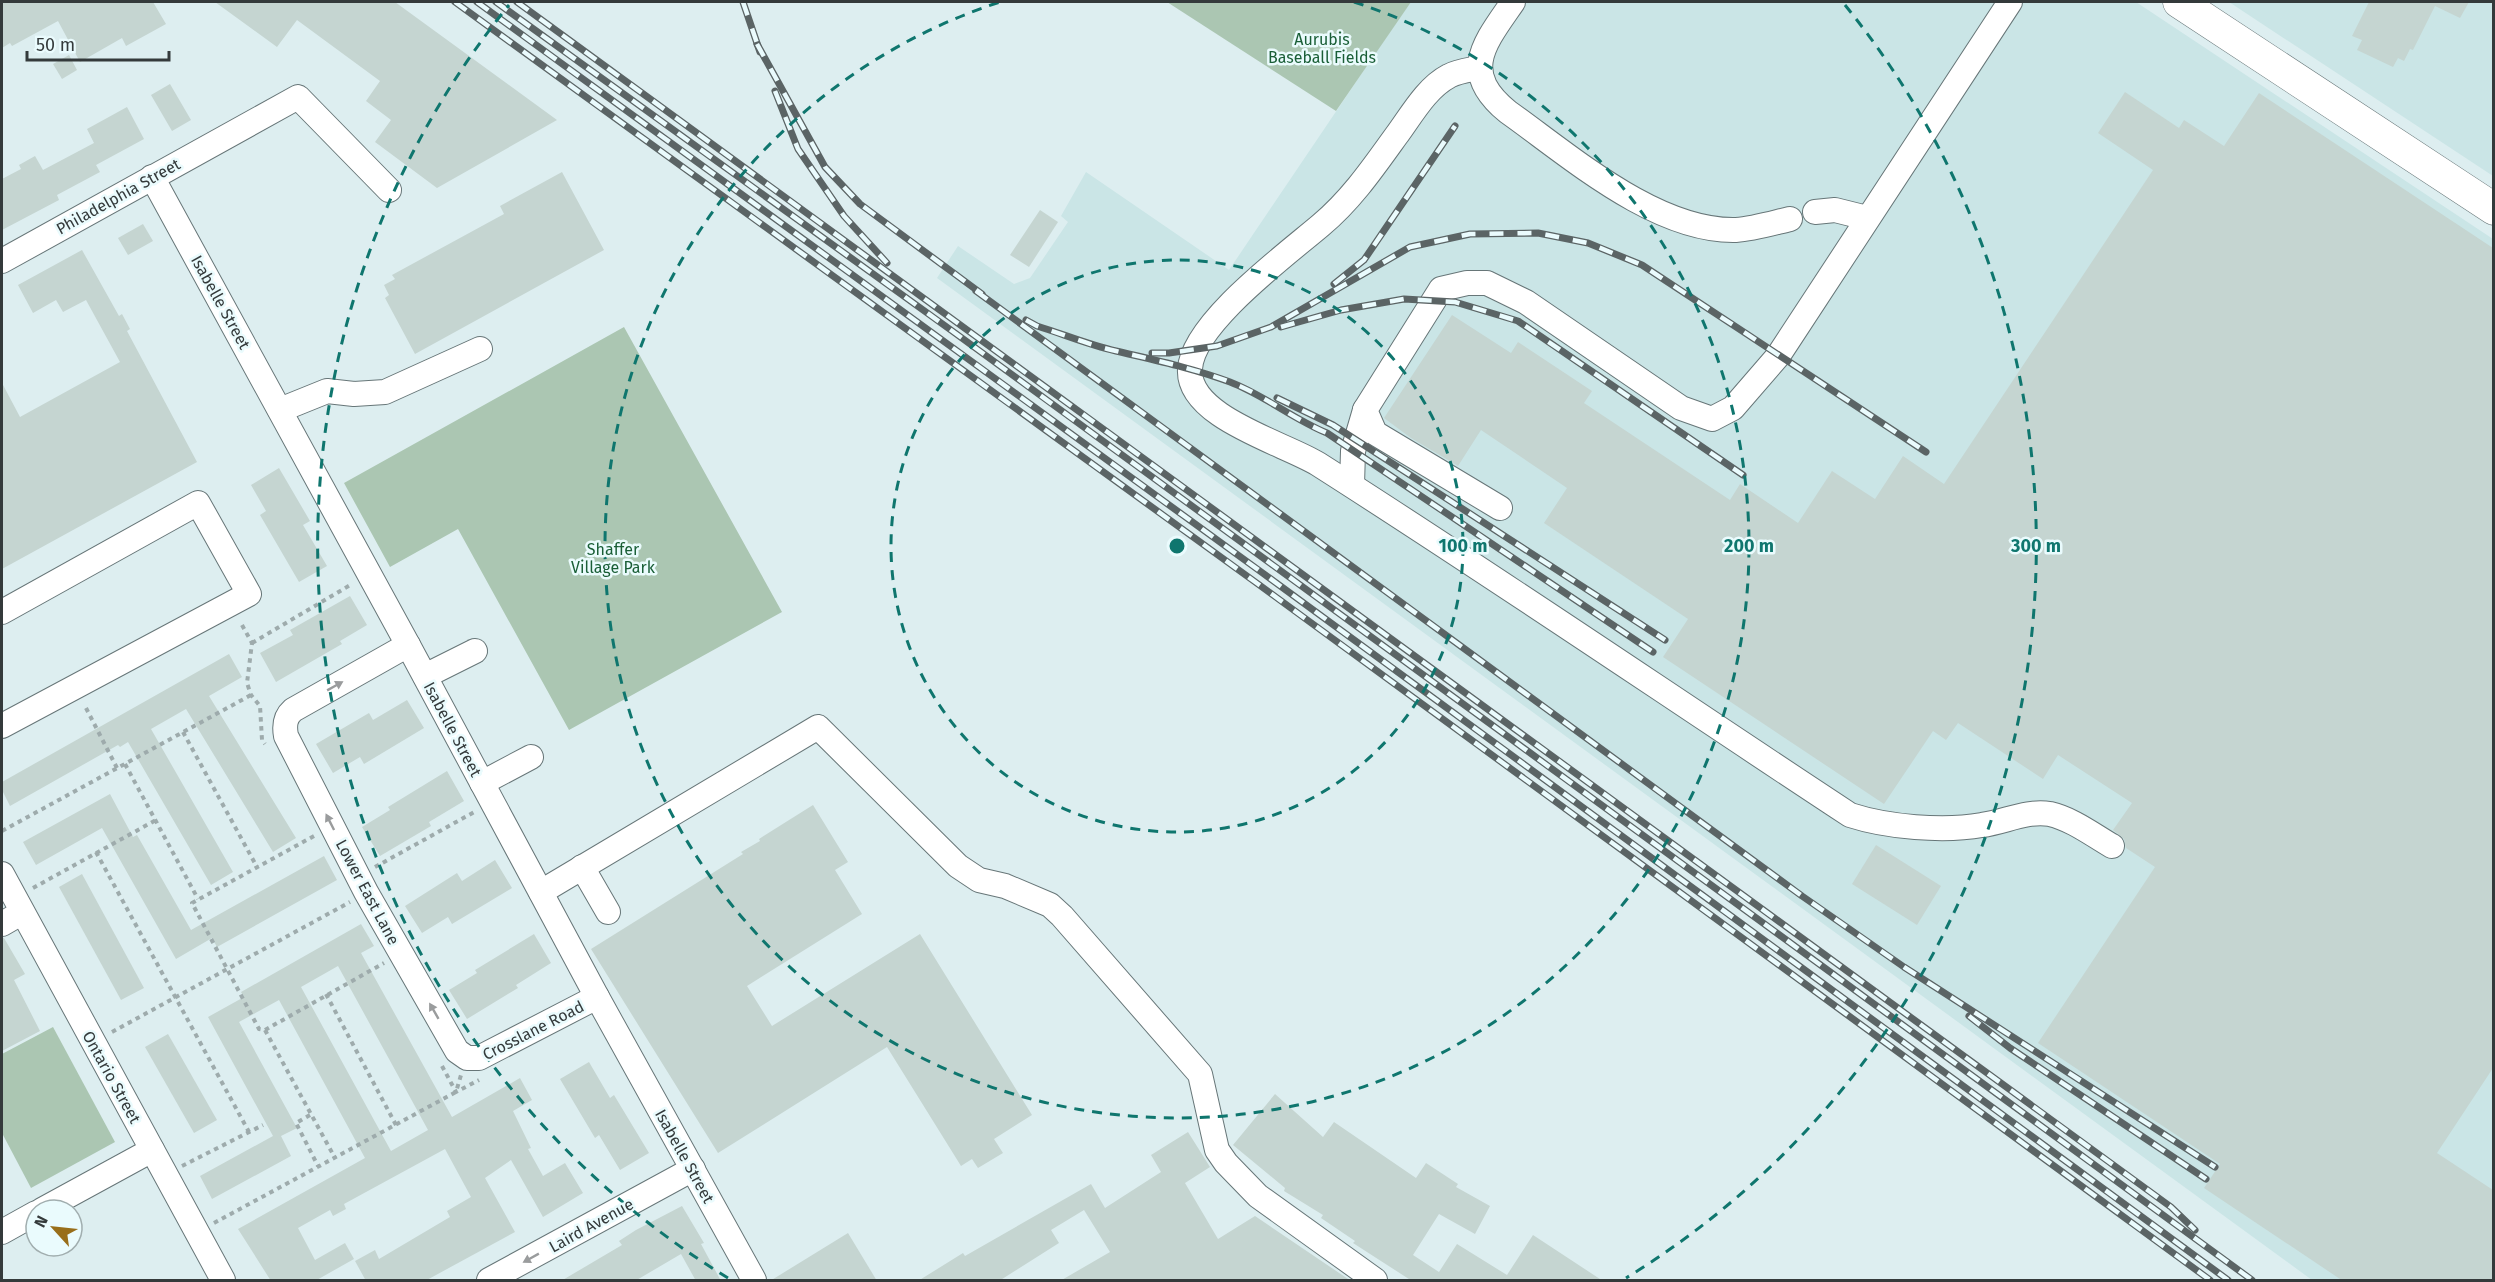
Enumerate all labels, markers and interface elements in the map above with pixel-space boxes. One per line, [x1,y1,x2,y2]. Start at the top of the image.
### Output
scale bar [27,24,170,62]
park label: Aurubis Baseball Fields [1268,30,1376,67]
text: 50 m [36,34,75,56]
street label: Philadelphia Street [53,154,184,238]
street label: Isabelle Street [187,252,254,353]
text: 100 m [1439,535,1487,557]
text: 200 m [1724,535,1774,557]
text: 300 m [2010,535,2061,557]
centre of rings [1167,536,1187,556]
park label: Shaffer Village Park [571,540,656,577]
street label: Isabelle Street [420,679,486,780]
one-way arrow [327,681,344,691]
one-way arrow [325,813,335,830]
street label: Lower East Lane [332,836,403,948]
street label: Crosslane Road [479,997,587,1064]
one-way arrow [429,1002,439,1019]
street label: Ontario Street [78,1028,145,1127]
street label: Isabelle Street [651,1106,718,1207]
street label: Laird Avenue [546,1194,637,1256]
north arrow [24,1198,84,1258]
text: N [30,1212,52,1230]
one-way arrow [522,1253,539,1263]

